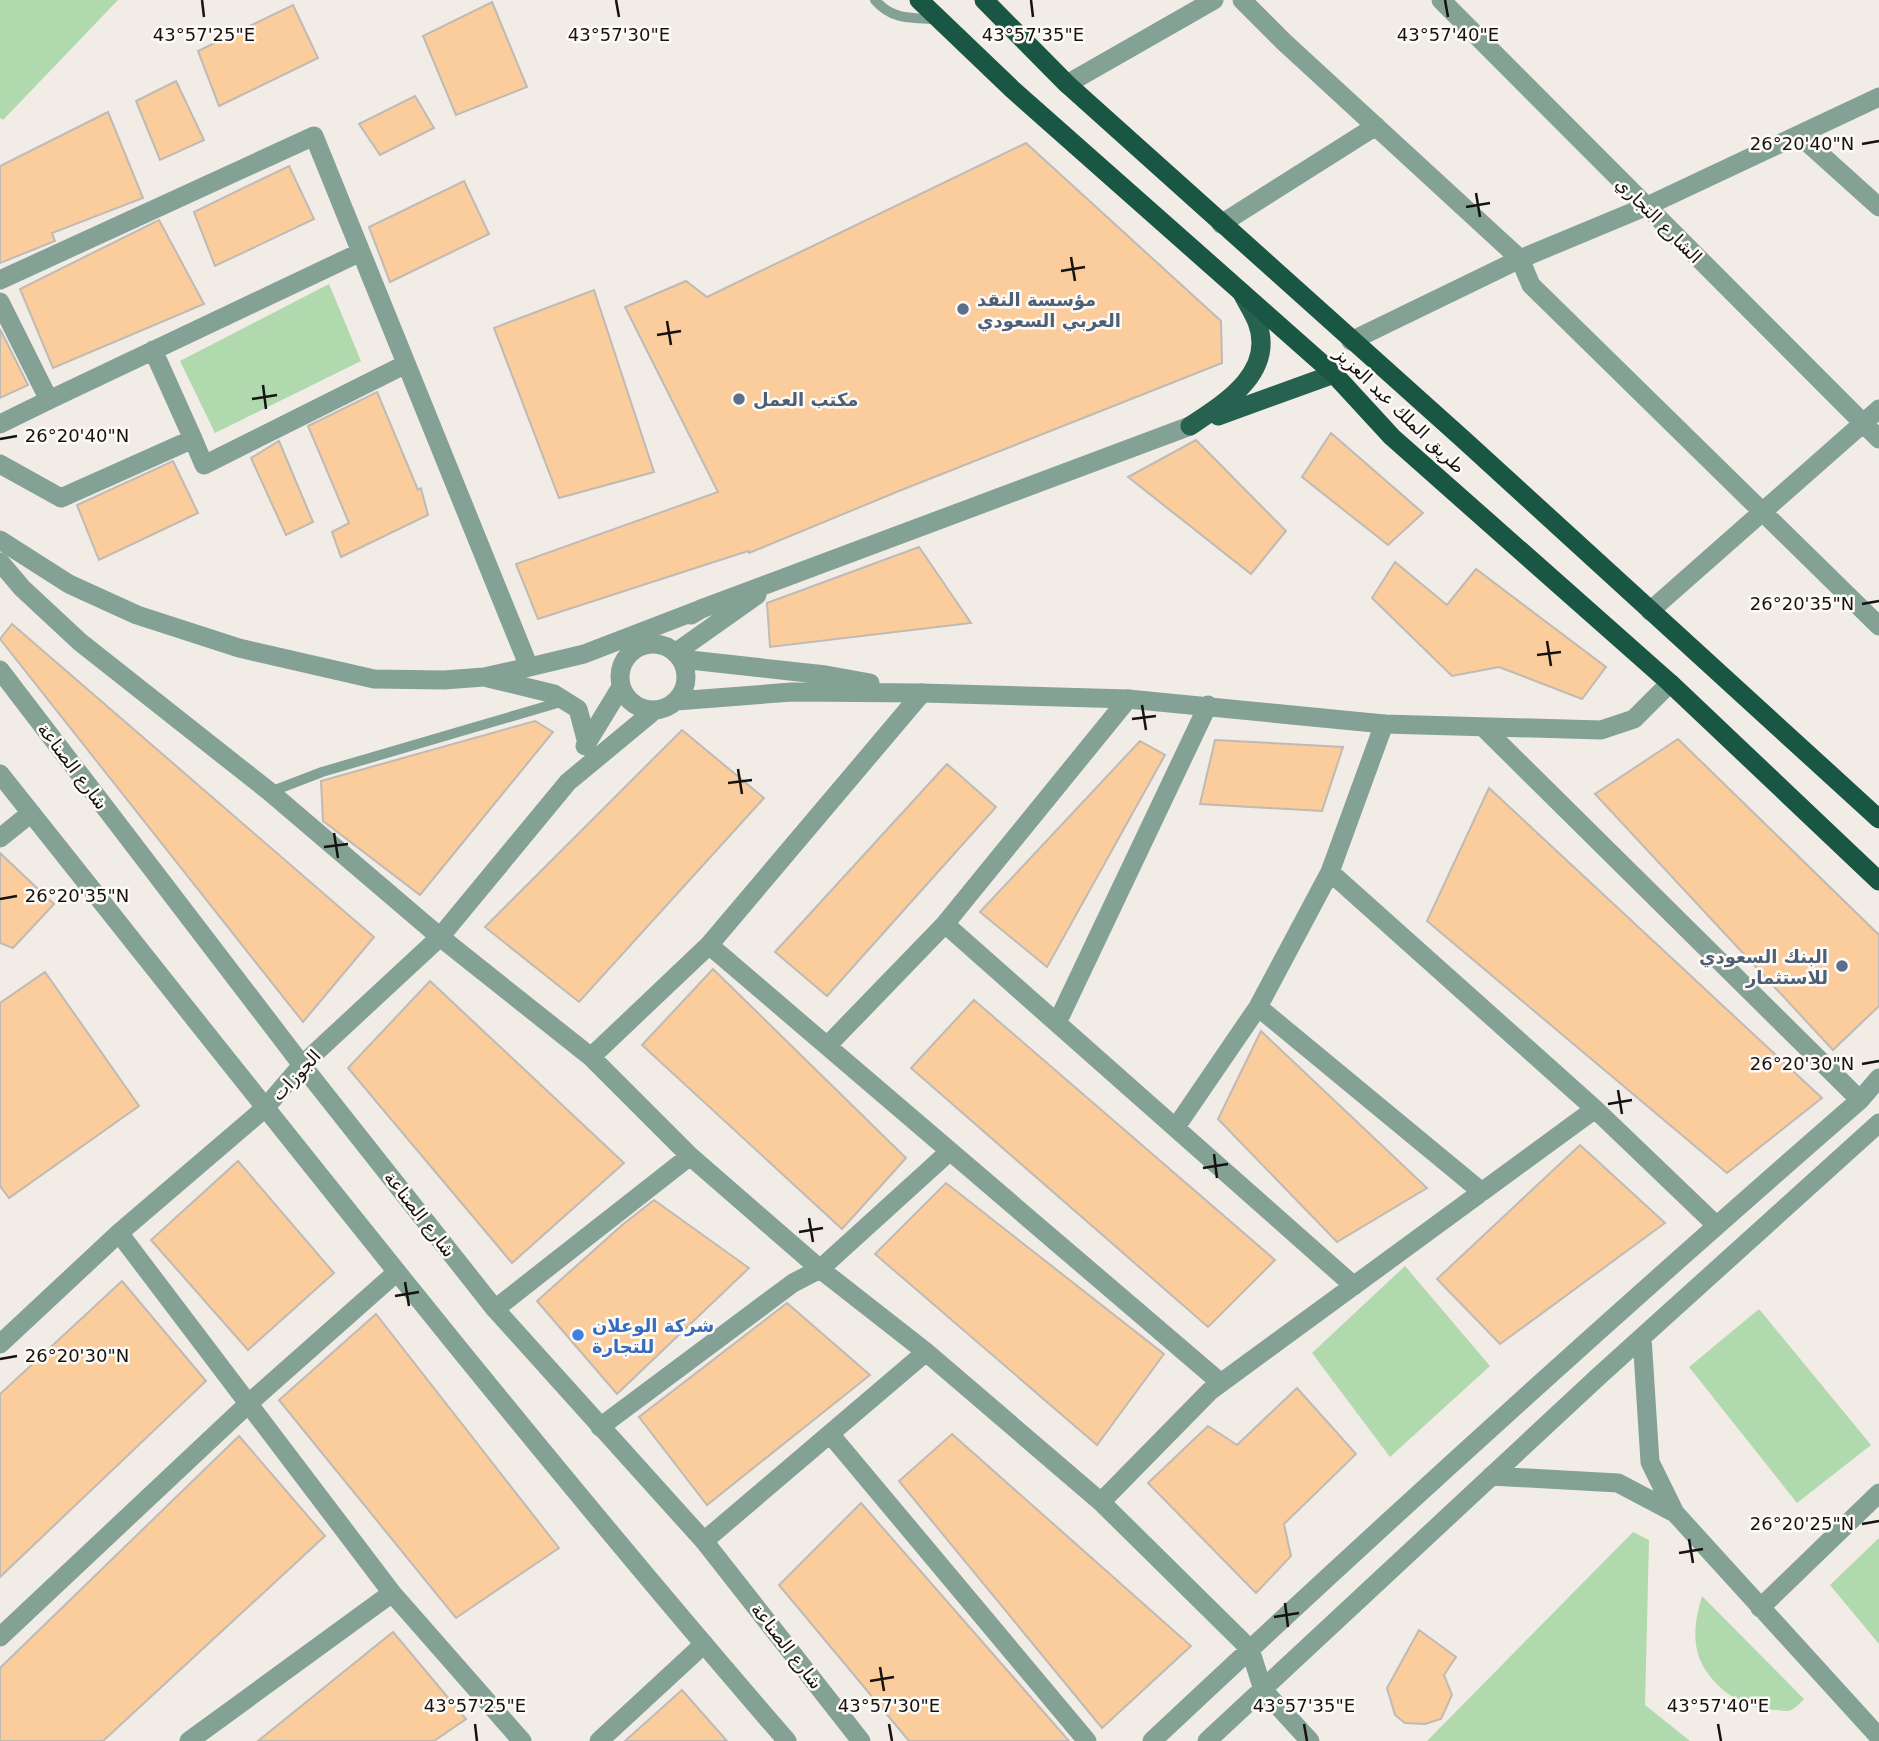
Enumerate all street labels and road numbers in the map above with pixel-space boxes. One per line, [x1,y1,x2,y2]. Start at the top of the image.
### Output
street label: الشارع التجاري [1611,173,1706,268]
street label: طريق الملك عبد العزيز [1329,342,1470,478]
street label: شارع الصناعة [33,719,112,814]
street label: الجوزات [267,1045,326,1106]
street label: شارع الصناعة [379,1167,460,1262]
street label: شارع الصناعة [746,1599,827,1694]

